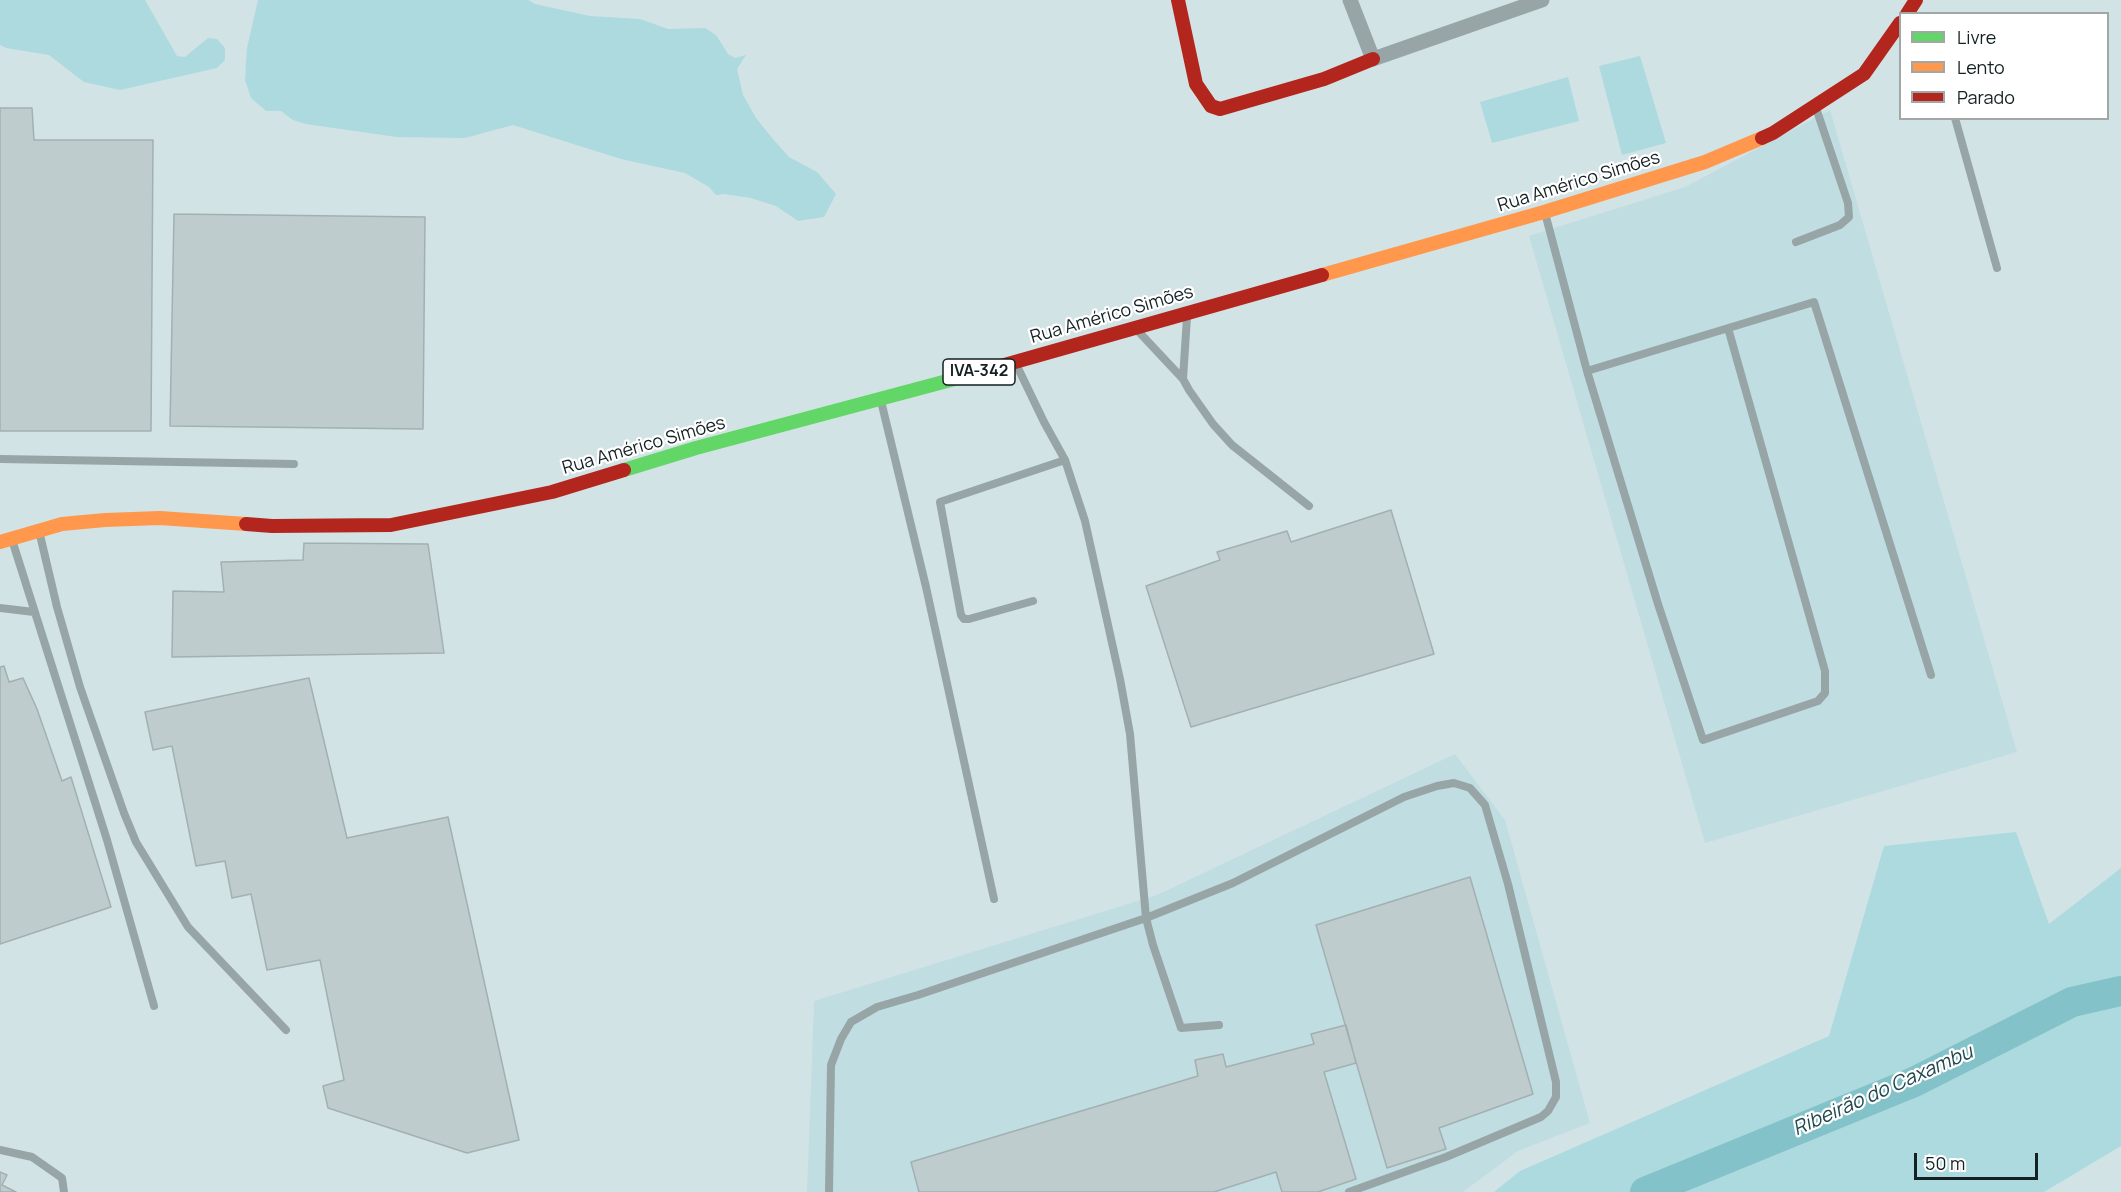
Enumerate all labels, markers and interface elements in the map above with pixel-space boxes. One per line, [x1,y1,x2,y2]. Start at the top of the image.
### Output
legend [1899,12,2109,120]
text: Livre [1957,25,1996,49]
text: Lento [1957,55,2005,79]
text: Parado [1957,85,2015,109]
street label: Rua Américo Simões [1495,147,1663,217]
street label: Rua Américo Simões [1028,281,1196,349]
road number: IVA-342 [943,359,1015,385]
street label: Rua Américo Simões [560,412,728,480]
water label: Ribeirão do Caxambu [1789,1041,1977,1141]
scale bar [1917,1141,2042,1179]
text: 50 m [1925,1151,1965,1175]

